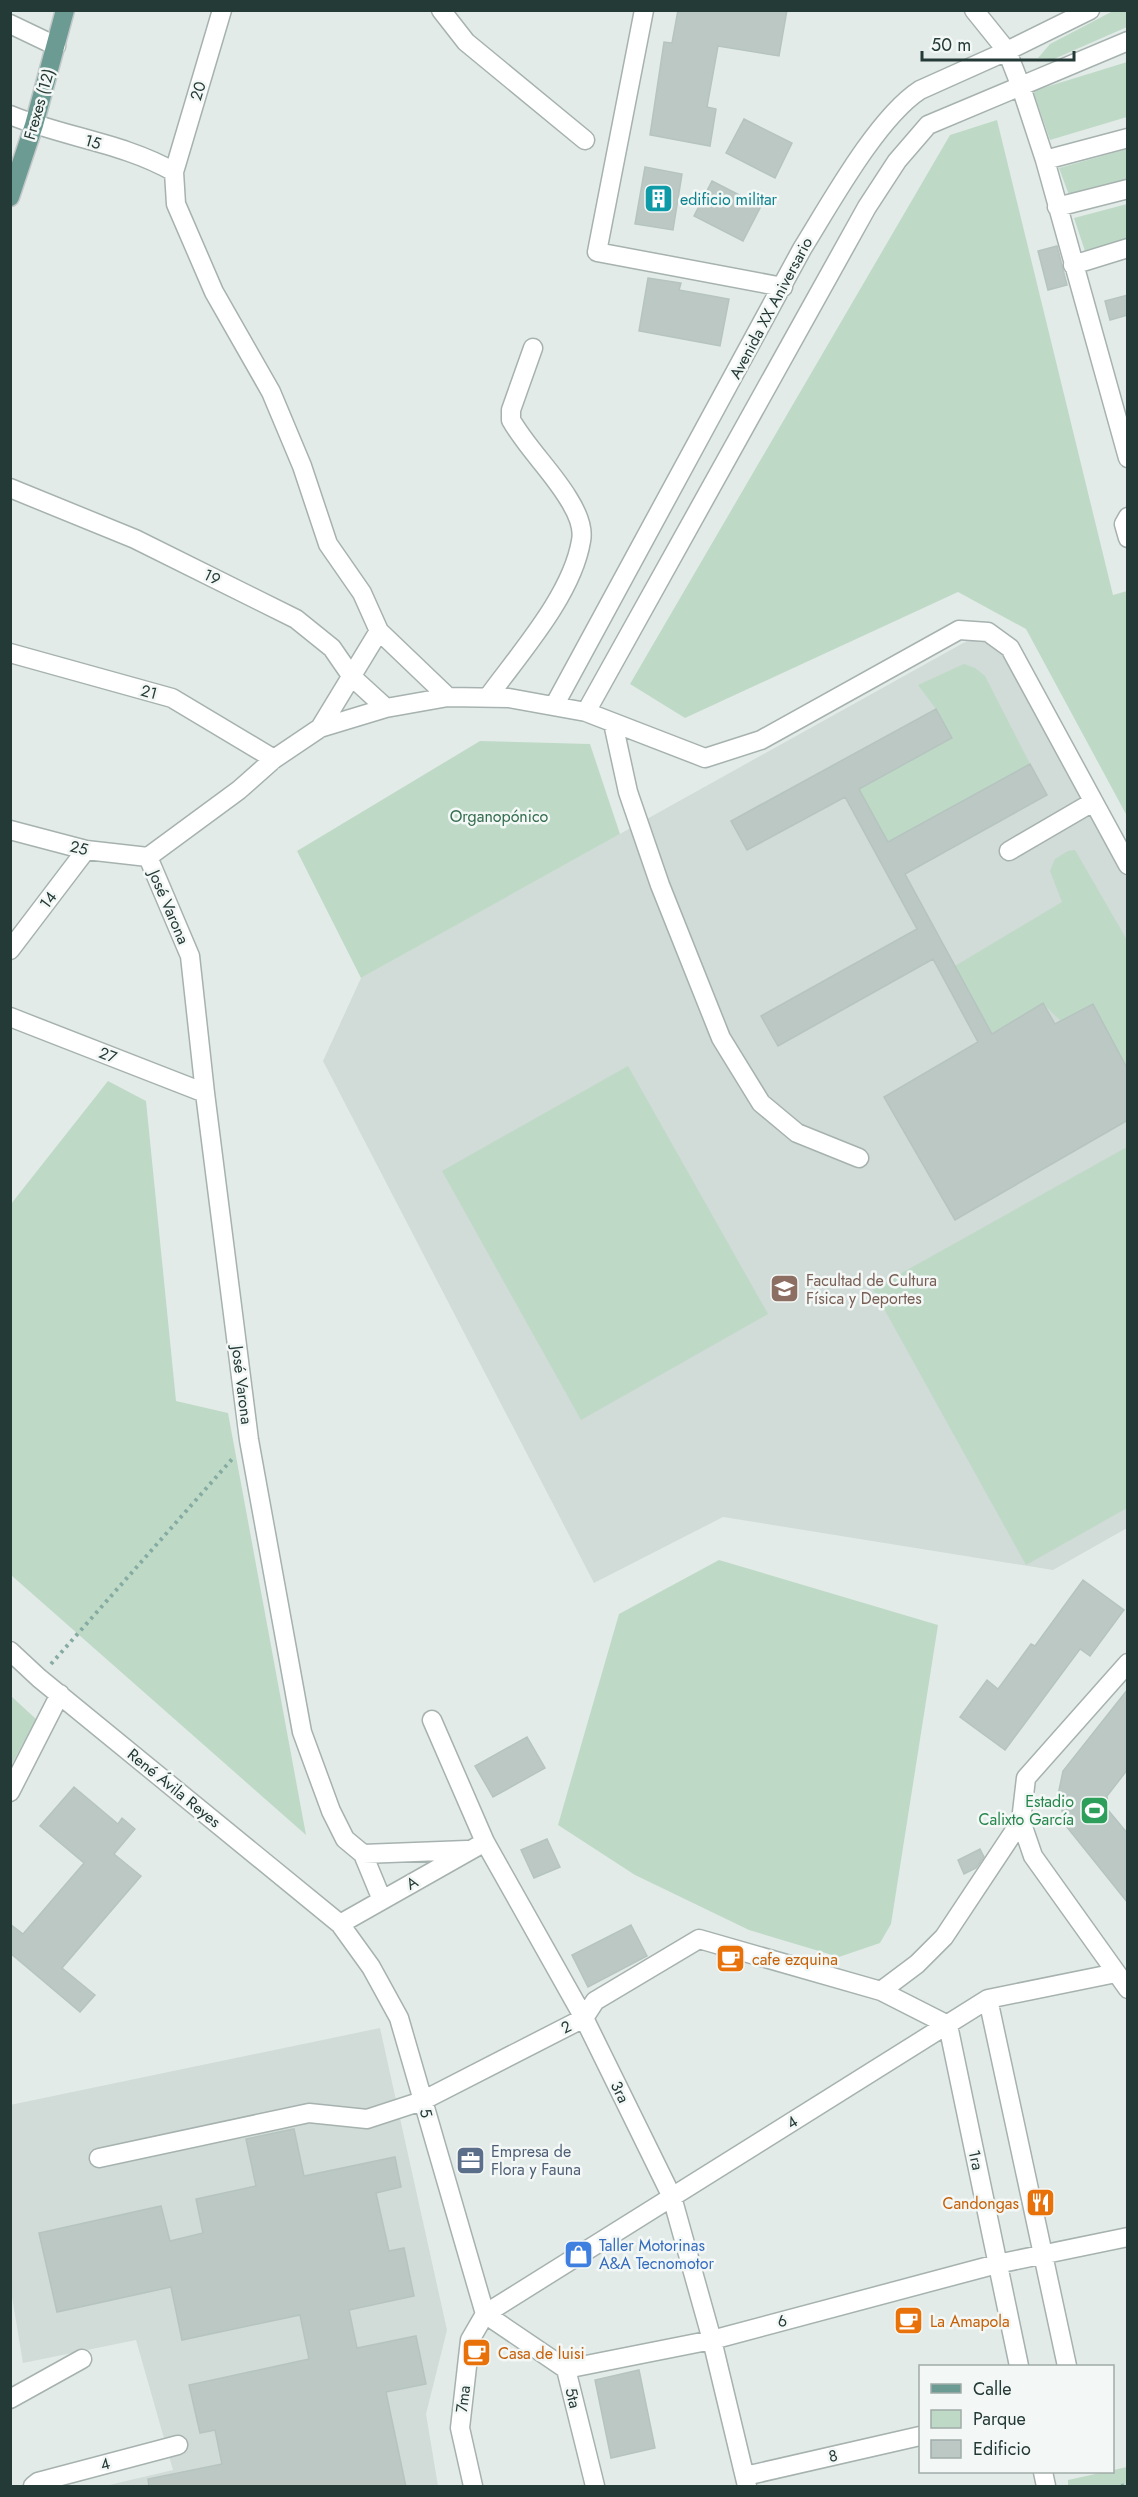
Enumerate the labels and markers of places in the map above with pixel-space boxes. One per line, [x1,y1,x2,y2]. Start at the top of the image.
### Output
building icon: edificio militar [643,183,675,215]
place label: edificio militar [680,188,778,211]
place label: Facultad de Cultura Física y Deportes [806,1269,937,1310]
school or university icon: Facultad de Cultura Física y Deportes [769,1273,801,1305]
place label: Estadio Calixto García [979,1790,1074,1831]
sports icon: Estadio Calixto García [1079,1794,1111,1826]
cafe icon: cafe ezquina [715,1943,747,1975]
place label: cafe ezquina [752,1948,838,1971]
place label: Empresa de Flora y Fauna [491,2140,581,2181]
office icon: Empresa de Flora y Fauna [454,2144,486,2176]
restaurant icon: Candongas [1024,2187,1056,2219]
place label: Candongas [942,2192,1019,2215]
place label: Taller Motorinas A&A Tecnomotor [599,2234,714,2275]
shop icon: Taller Motorinas A&A Tecnomotor [562,2238,594,2270]
cafe icon: La Amapola [893,2305,925,2337]
place label: La Amapola [930,2310,1010,2333]
cafe icon: Casa de luisi [461,2337,493,2369]
place label: Casa de luisi [498,2342,585,2365]

